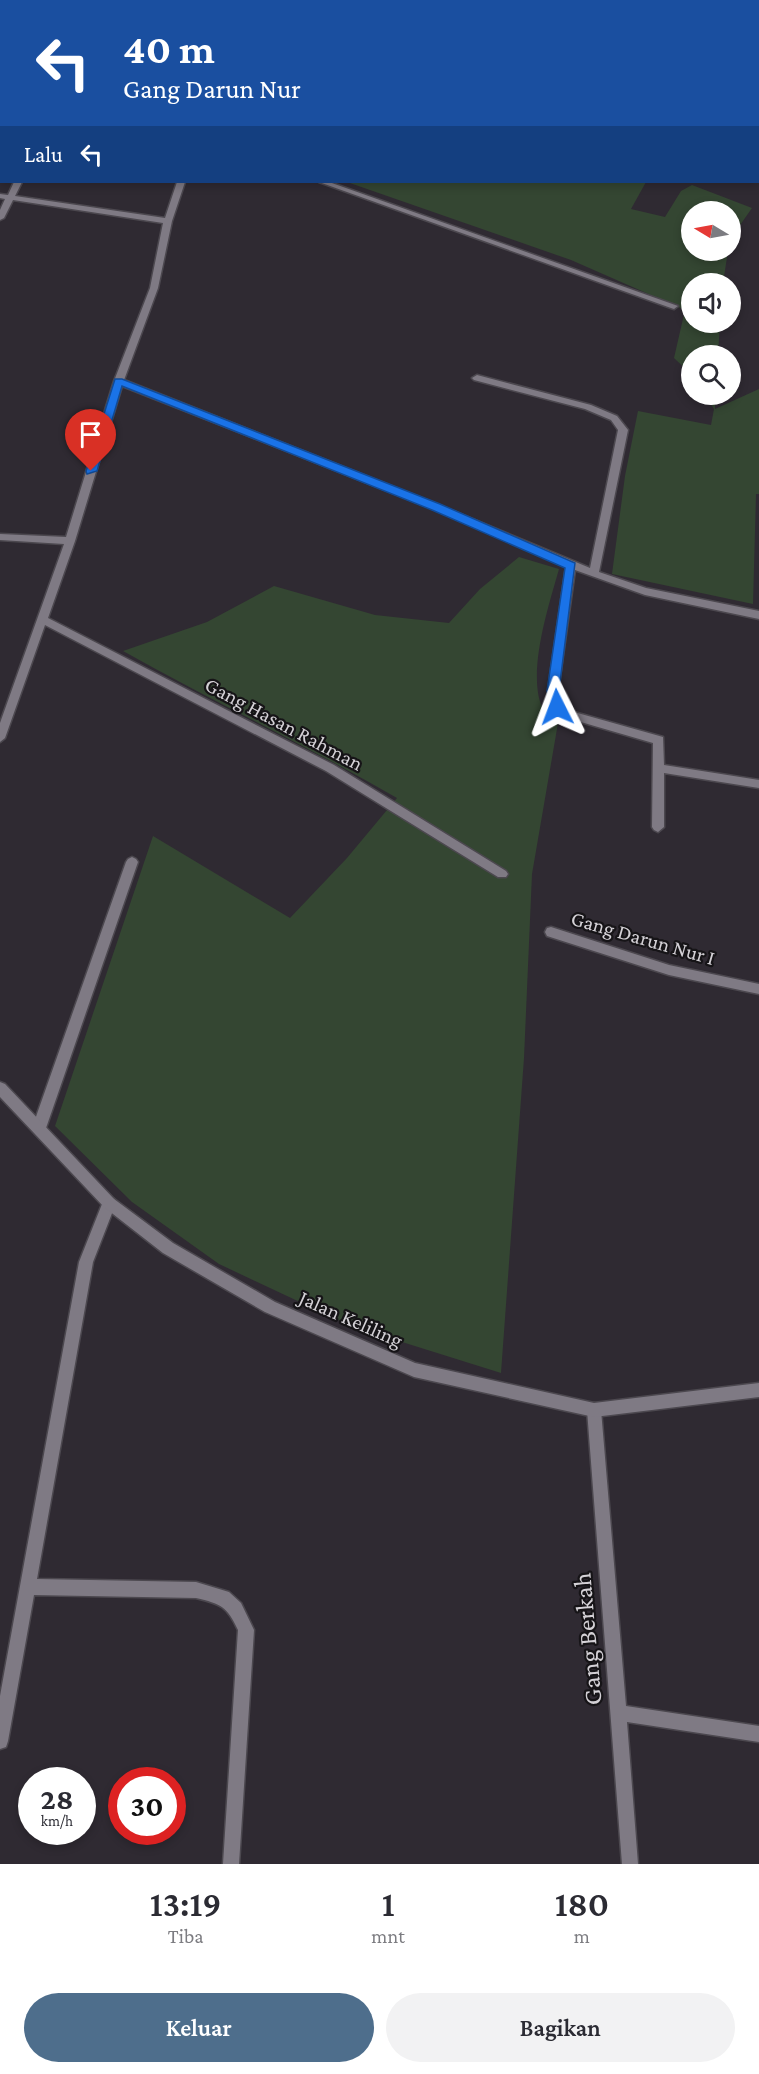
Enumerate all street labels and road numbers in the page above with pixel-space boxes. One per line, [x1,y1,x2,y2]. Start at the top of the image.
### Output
street label: Gang Hasan Rahman [201,672,367,776]
street label: Gang Darun Nur I [568,906,718,970]
street label: Jalan Keliling [294,1285,407,1353]
street label: Gang Berkah [567,1571,608,1706]

